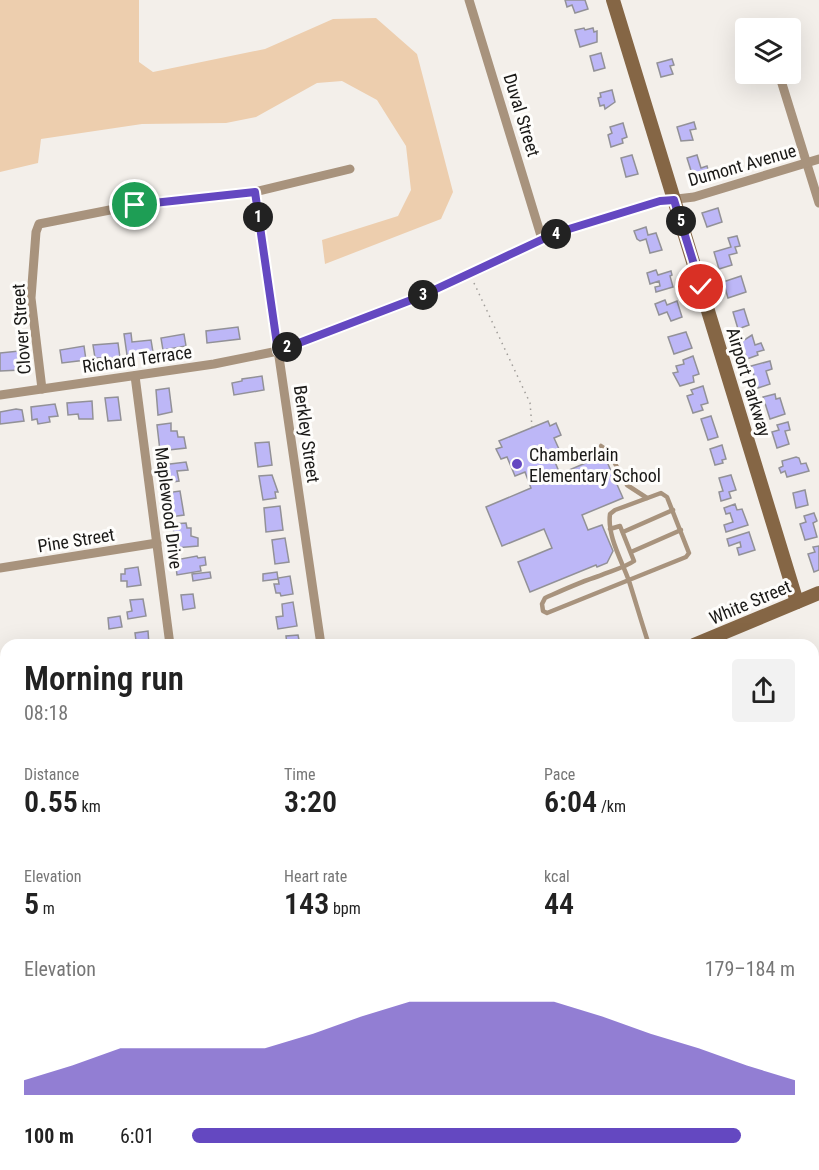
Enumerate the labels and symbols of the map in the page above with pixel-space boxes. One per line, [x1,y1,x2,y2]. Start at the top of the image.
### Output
street label: Duval Street [499,71,545,159]
street label: Dumont Avenue [685,140,799,190]
pin [109,179,160,230]
pin: 1 [243,202,273,232]
pin: 5 [666,206,696,236]
pin: 4 [541,219,571,249]
pin [675,261,726,312]
pin: 3 [408,280,438,310]
street label: Clover Street [7,283,35,375]
street label: Airport Parkway [722,325,776,440]
pin: 2 [272,332,302,362]
street label: Richard Terrace [81,341,193,377]
street label: Berkley Street [290,384,324,484]
place label: Chamberlain Elementary School [529,444,661,486]
street label: Maplewood Drive [151,446,187,570]
marker: Chamberlain Elementary School [510,457,524,471]
street label: Pine Street [36,524,116,556]
street label: White Street [706,575,794,629]

